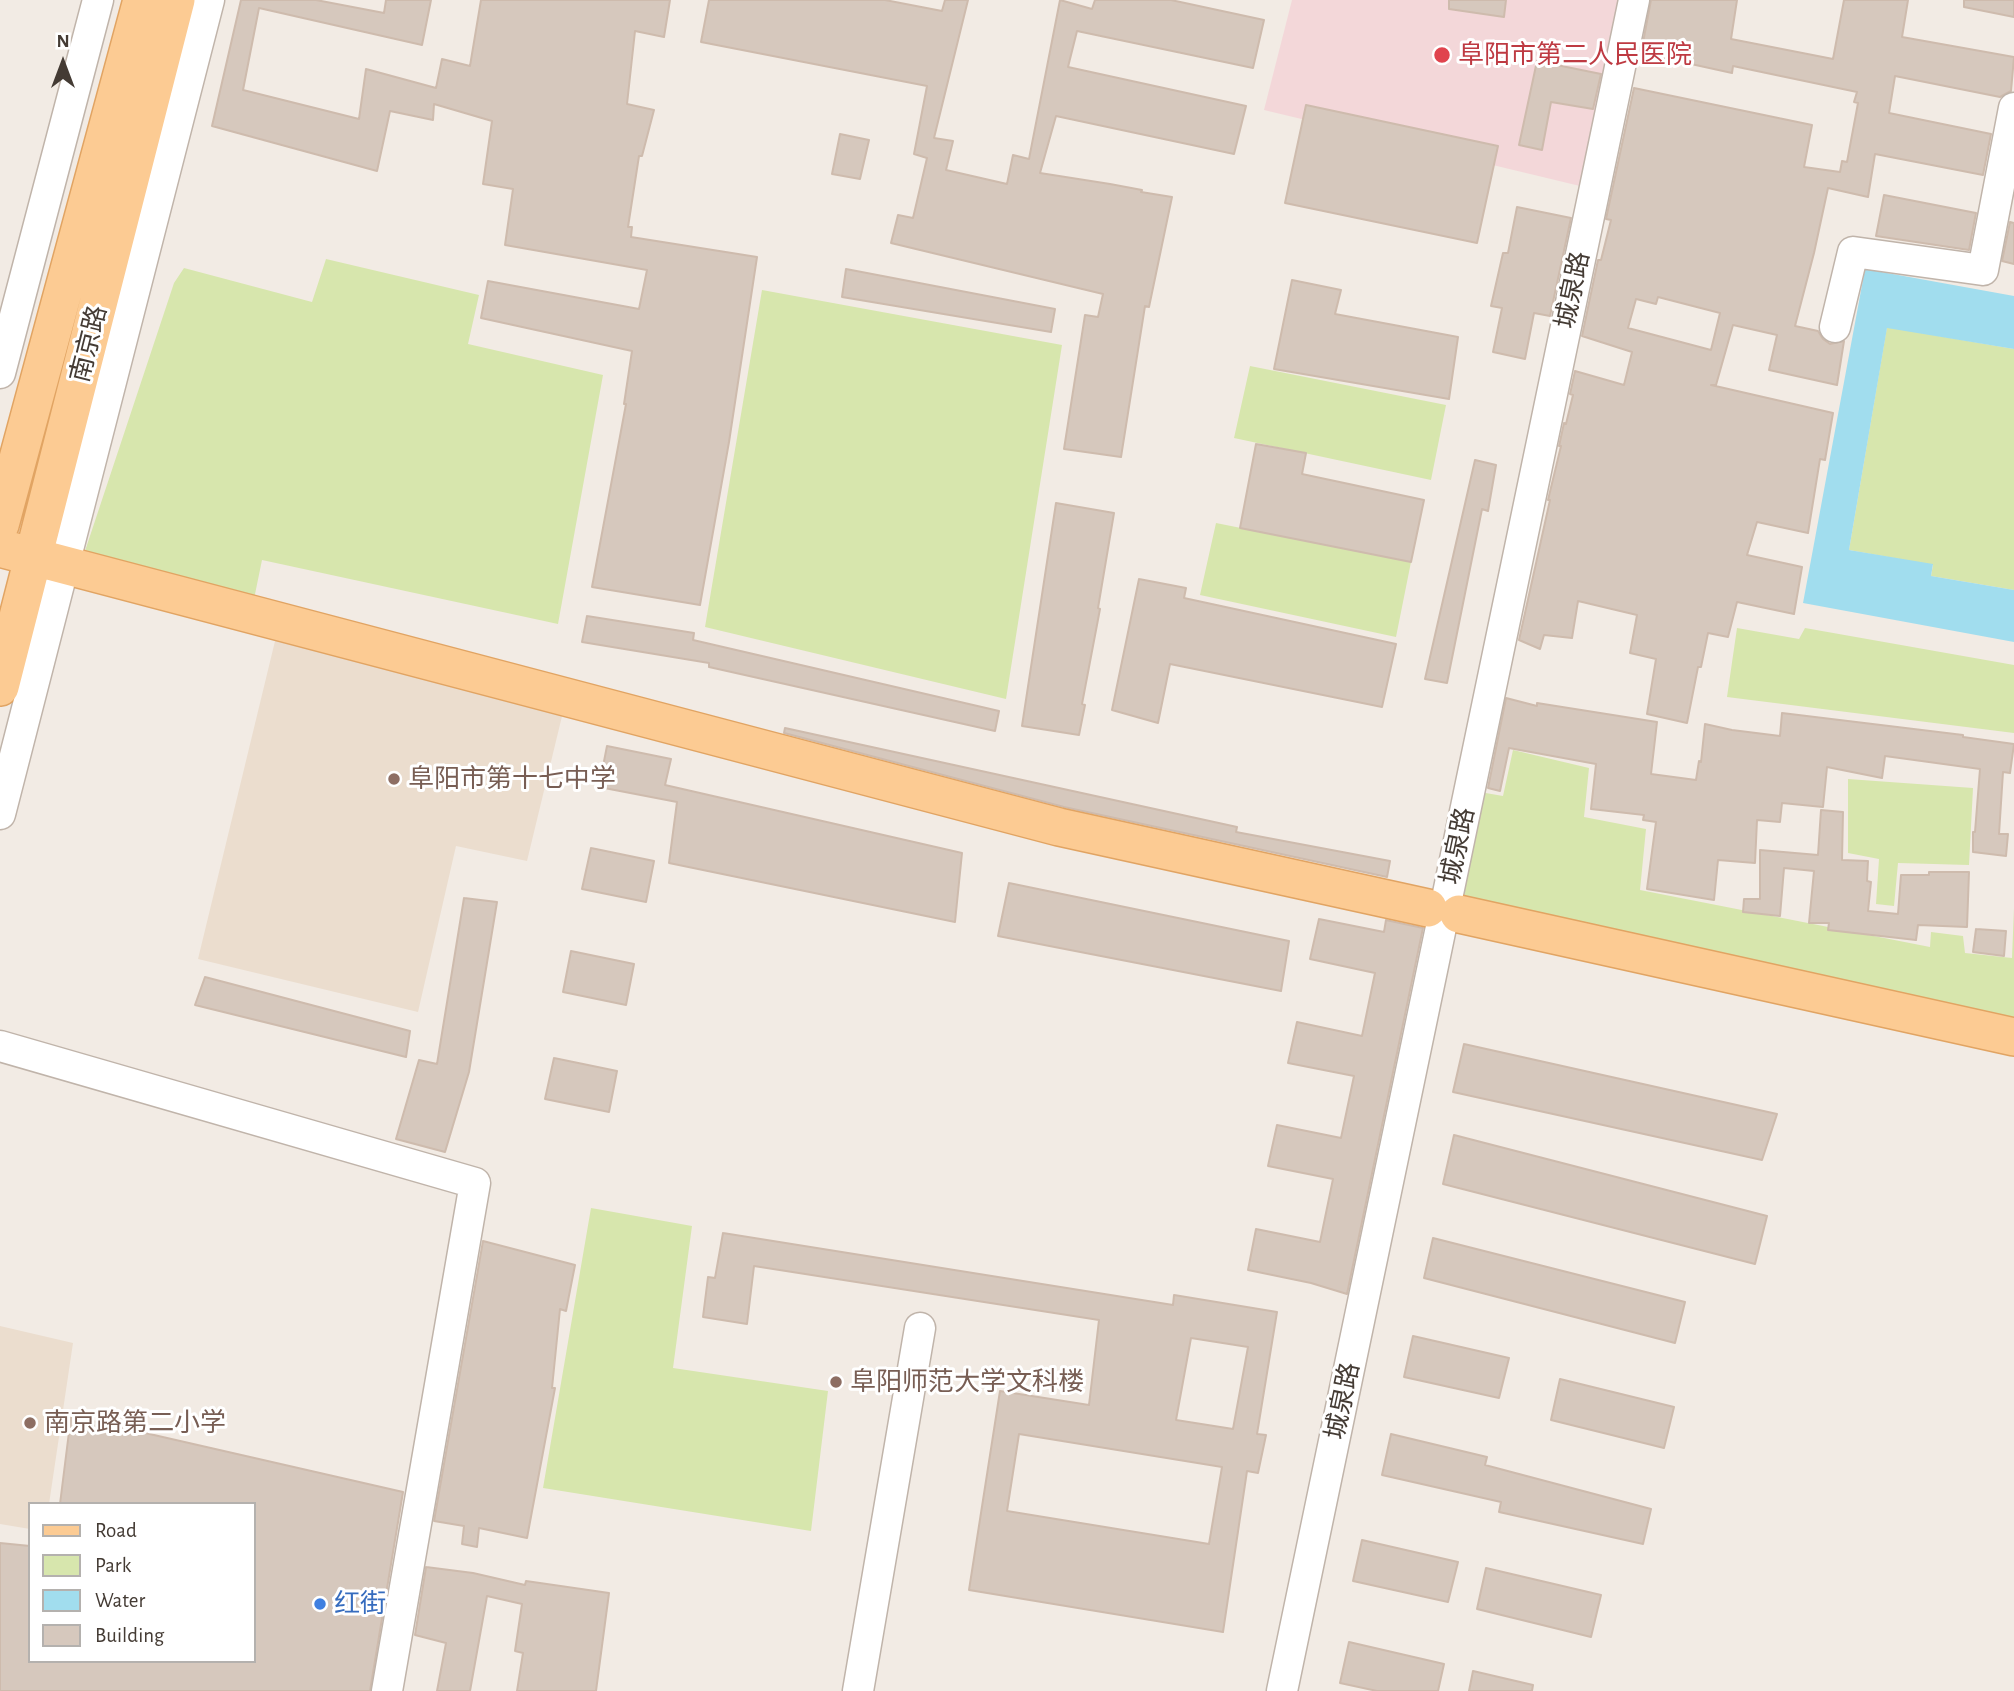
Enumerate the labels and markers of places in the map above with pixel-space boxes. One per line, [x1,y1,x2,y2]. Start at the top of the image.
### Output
place label: 阜阳市第二人民医院 [1458,39,1692,71]
marker: 阜阳市第二人民医院 [1432,45,1452,65]
place label: 阜阳市第十七中学 [408,763,616,795]
marker: 阜阳市第十七中学 [386,771,402,787]
place label: 阜阳师范大学文科楼 [850,1366,1084,1398]
marker: 阜阳师范大学文科楼 [828,1374,844,1390]
place label: 南京路第二小学 [44,1407,226,1439]
marker: 南京路第二小学 [22,1415,38,1431]
place label: 红街 [334,1588,386,1620]
marker: 红街 [312,1596,328,1612]

